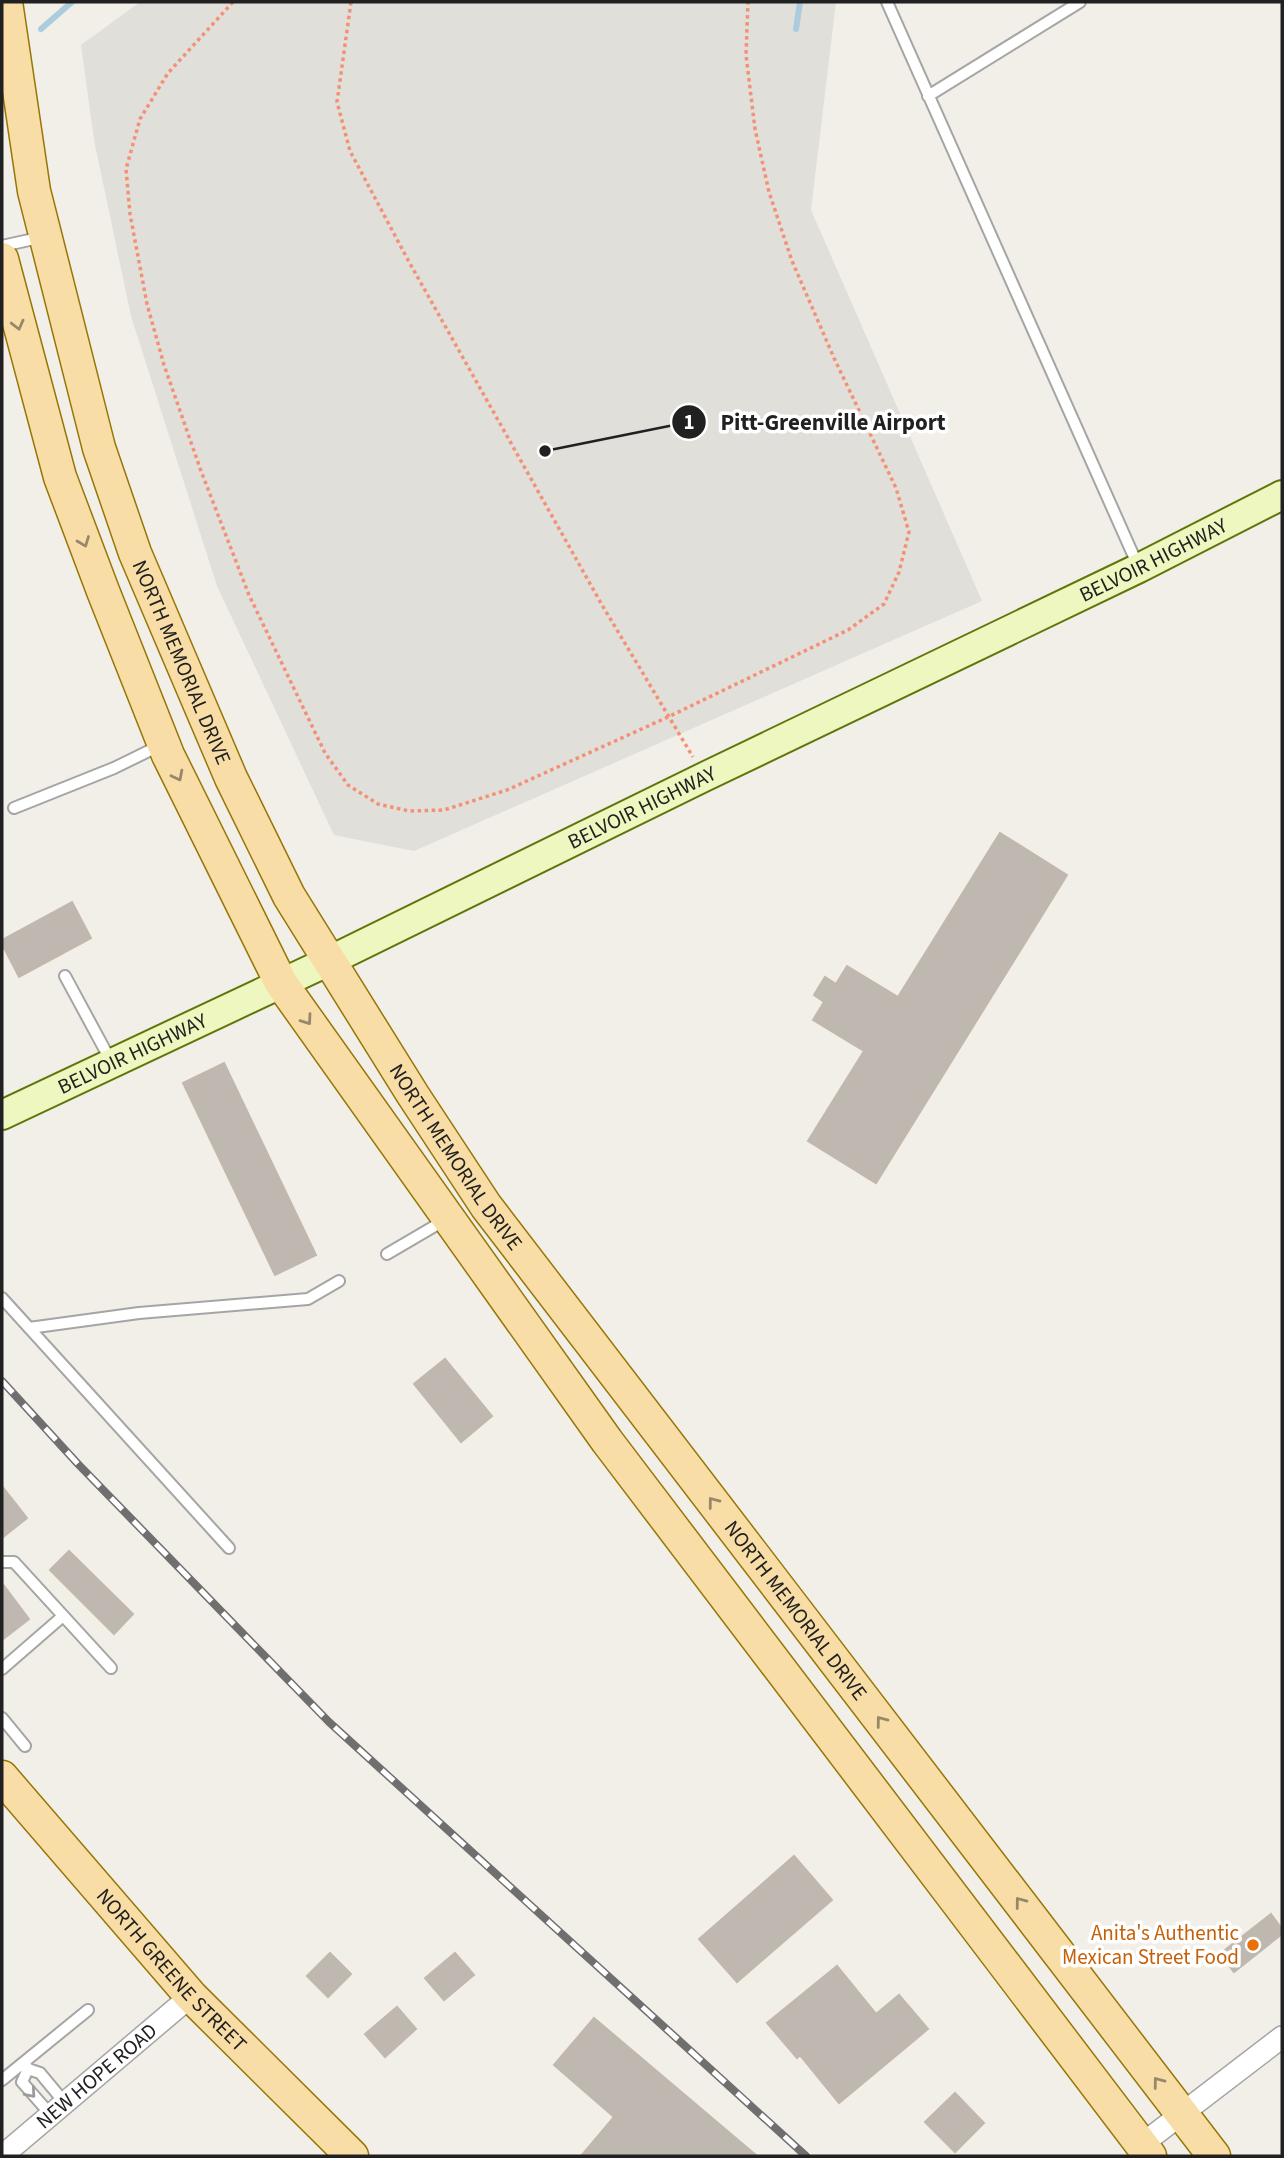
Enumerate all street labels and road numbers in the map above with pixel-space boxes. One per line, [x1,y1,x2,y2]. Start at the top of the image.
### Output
street label: BELVOIR HIGHWAY [1074,510,1233,610]
street label: NORTH MEMORIAL DRIVE [125,555,239,769]
street label: BELVOIR HIGHWAY [563,758,722,857]
street label: BELVOIR HIGHWAY [53,1005,213,1102]
street label: NORTH MEMORIAL DRIVE [382,1058,530,1257]
street label: NORTH MEMORIAL DRIVE [717,1514,875,1707]
street label: NORTH GREENE STREET [89,1882,254,2059]
street label: NEW HOPE ROAD [30,2016,164,2136]

